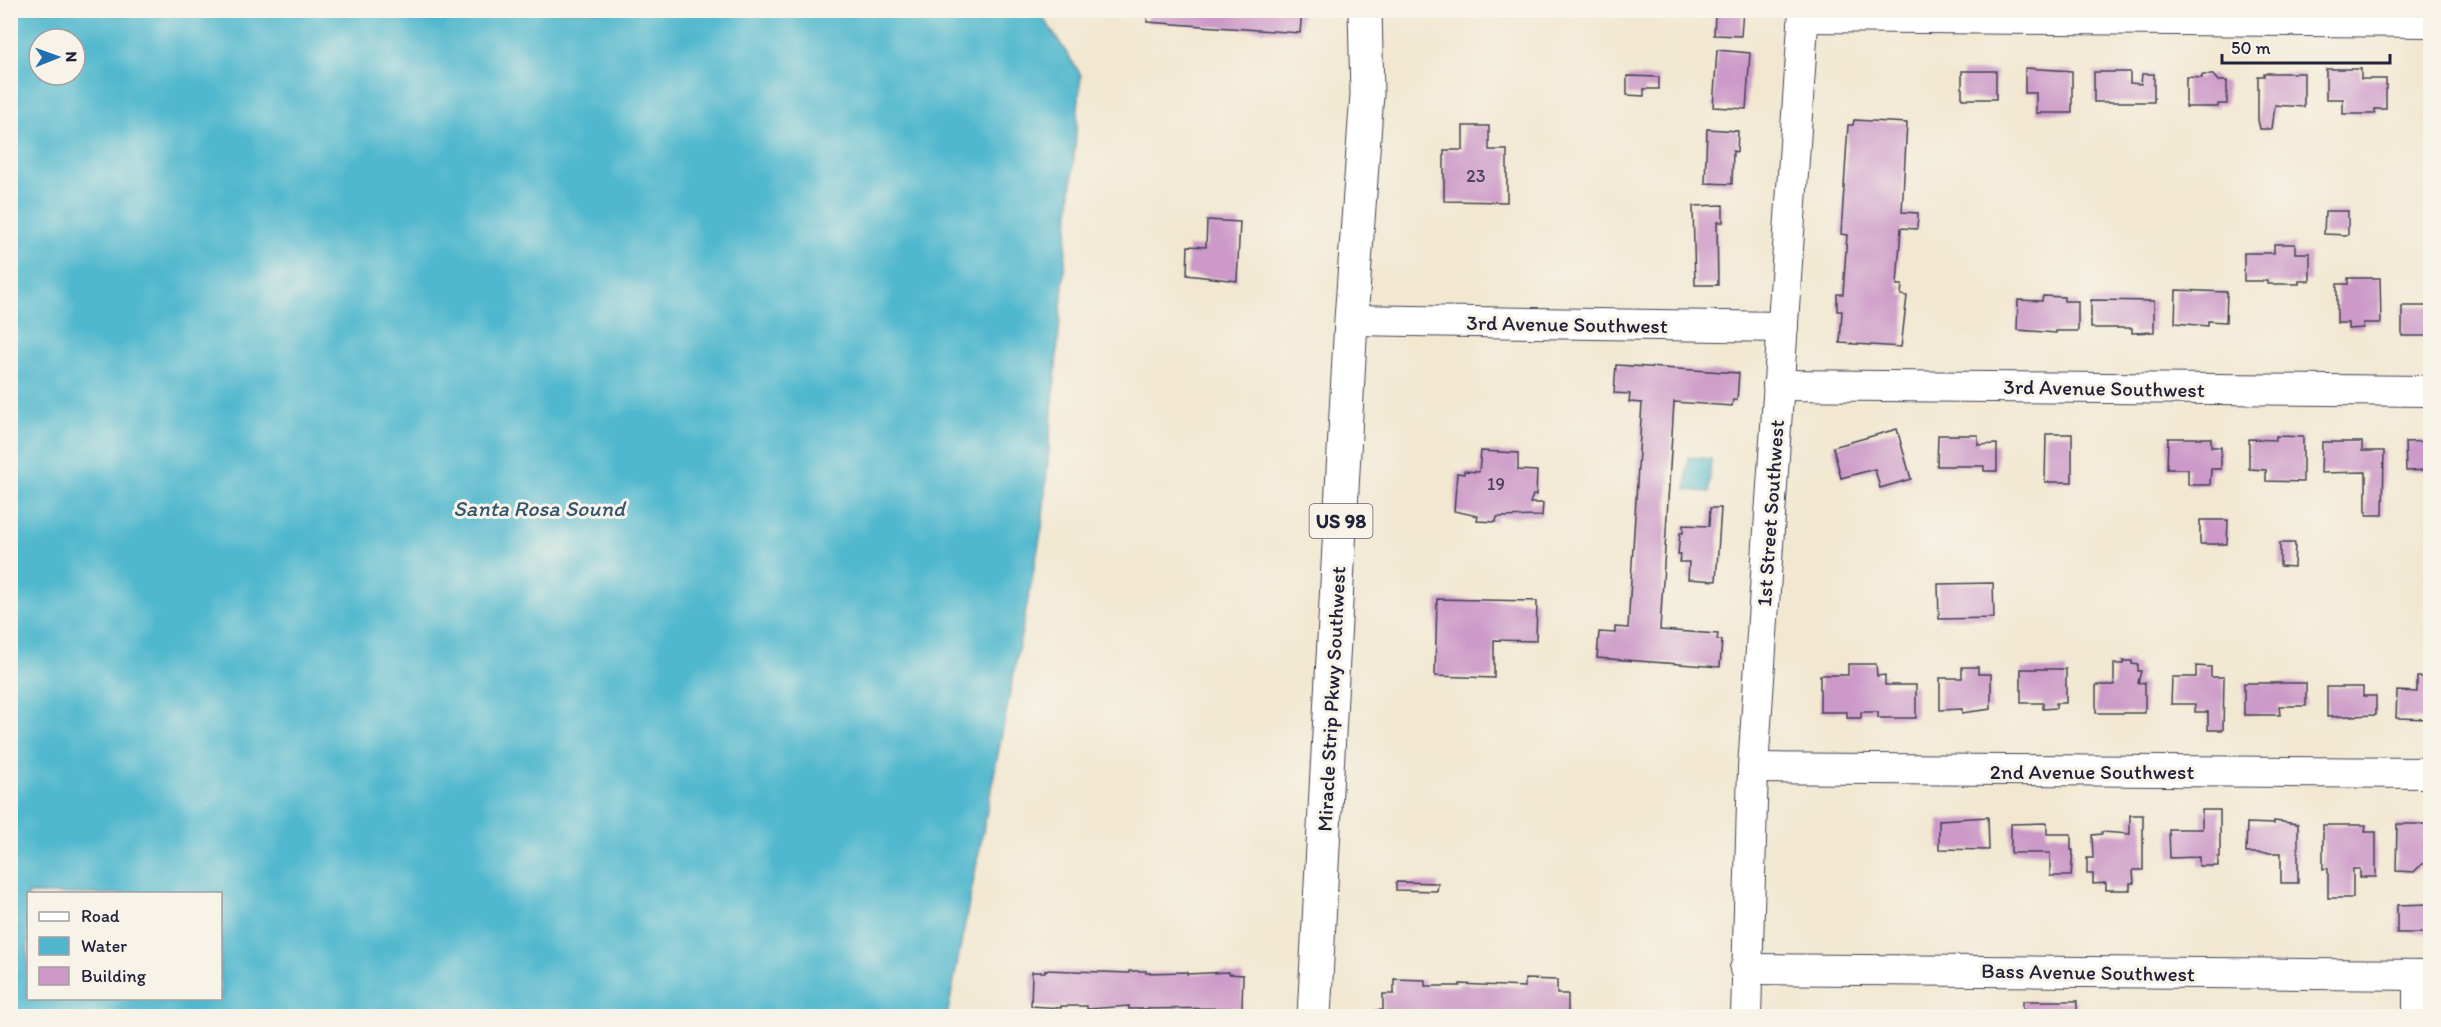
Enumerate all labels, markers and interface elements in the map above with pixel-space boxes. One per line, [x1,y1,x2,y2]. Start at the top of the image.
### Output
north arrow [27,27,87,87]
scale bar [2222,27,2390,65]
text: 50 m [2231,37,2271,59]
text: N [62,51,81,62]
house number: 23 [1466,165,1486,187]
street label: 3rd Avenue Southwest [1466,310,1668,338]
street label: 3rd Avenue Southwest [2003,374,2205,402]
street label: 1st Street Southwest [1751,419,1789,607]
house number: 19 [1487,473,1505,495]
water label: Santa Rosa Sound [453,495,627,522]
road number: US 98 [1310,504,1372,538]
street label: Miracle Strip Pkwy Southwest [1312,565,1350,832]
street label: 2nd Avenue Southwest [1990,759,2194,784]
legend [27,892,222,1000]
text: Road [81,905,120,927]
text: Water [81,935,127,957]
street label: Bass Avenue Southwest [1981,958,2195,986]
text: Building [81,965,147,987]

